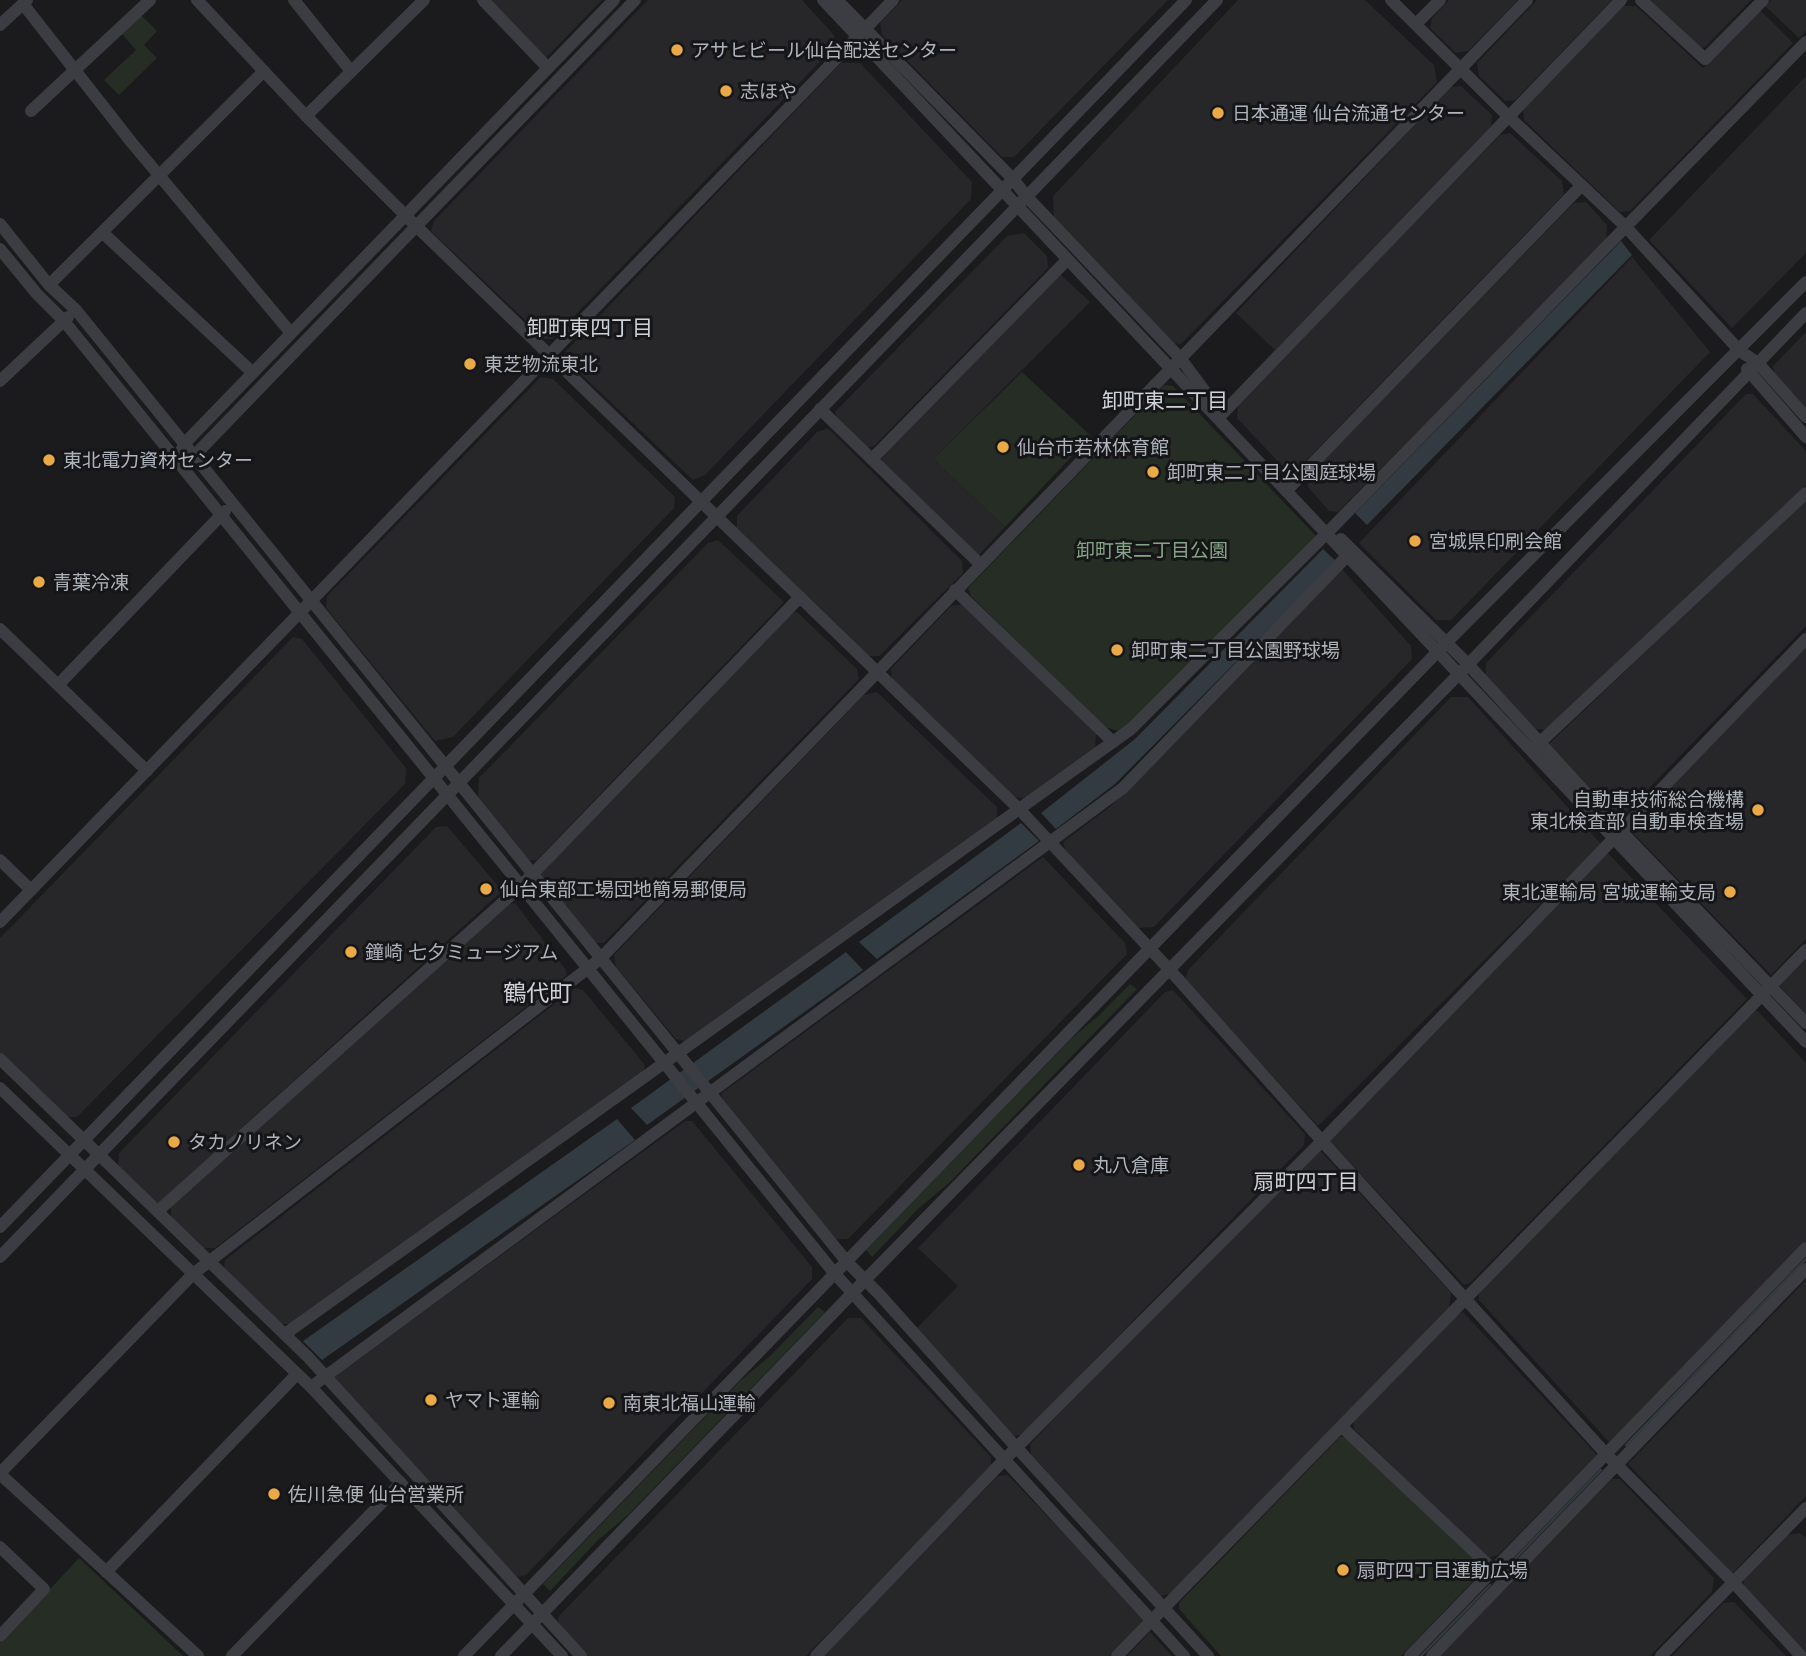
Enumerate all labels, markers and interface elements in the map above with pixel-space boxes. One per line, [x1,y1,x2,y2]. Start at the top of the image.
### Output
place label: アサヒビール仙台配送センター [691,39,957,62]
marker: アサヒビール仙台配送センター [669,42,685,58]
place label: 志ほや [740,80,797,103]
marker: 志ほや [718,83,734,99]
place label: 日本通運 仙台流通センター [1232,102,1465,125]
marker: 日本通運 仙台流通センター [1210,105,1226,121]
district label: 卸町東四丁目 [527,315,653,340]
place label: 東芝物流東北 [484,353,598,376]
marker: 東芝物流東北 [462,356,478,372]
district label: 卸町東二丁目 [1102,388,1228,413]
place label: 仙台市若林体育館 [1017,436,1169,459]
marker: 仙台市若林体育館 [995,439,1011,455]
place label: 東北電力資材センター [63,449,253,472]
marker: 東北電力資材センター [41,452,57,468]
place label: 卸町東二丁目公園庭球場 [1167,461,1376,484]
marker: 卸町東二丁目公園庭球場 [1145,464,1161,480]
place label: 宮城県印刷会館 [1429,530,1562,553]
marker: 宮城県印刷会館 [1407,533,1423,549]
park label: 卸町東二丁目公園 [1076,539,1228,562]
place label: 青葉冷凍 [53,571,129,594]
marker: 青葉冷凍 [31,574,47,590]
place label: 卸町東二丁目公園野球場 [1131,639,1340,662]
marker: 卸町東二丁目公園野球場 [1109,642,1125,658]
place label: 自動車技術総合機構 東北検査部 自動車検査場 [1530,788,1744,833]
marker: 自動車技術総合機構 東北検査部 自動車検査場 [1750,802,1766,818]
place label: 仙台東部工場団地簡易郵便局 [500,878,747,901]
marker: 仙台東部工場団地簡易郵便局 [478,881,494,897]
place label: 東北運輸局 宮城運輸支局 [1502,881,1716,904]
marker: 東北運輸局 宮城運輸支局 [1722,884,1738,900]
place label: 鐘崎 七夕ミュージアム [365,941,558,964]
marker: 鐘崎 七夕ミュージアム [343,944,359,960]
district label: 鶴代町 [504,979,573,1007]
place label: タカノリネン [188,1131,302,1154]
marker: タカノリネン [166,1134,182,1150]
place label: 丸八倉庫 [1093,1154,1169,1177]
marker: 丸八倉庫 [1071,1157,1087,1173]
district label: 扇町四丁目 [1254,1169,1359,1194]
place label: ヤマト運輸 [445,1389,540,1412]
marker: ヤマト運輸 [423,1392,439,1408]
place label: 南東北福山運輸 [623,1392,756,1415]
marker: 南東北福山運輸 [601,1395,617,1411]
place label: 佐川急便 仙台営業所 [288,1483,464,1506]
marker: 佐川急便 仙台営業所 [266,1486,282,1502]
place label: 扇町四丁目運動広場 [1357,1559,1528,1582]
marker: 扇町四丁目運動広場 [1335,1562,1351,1578]

